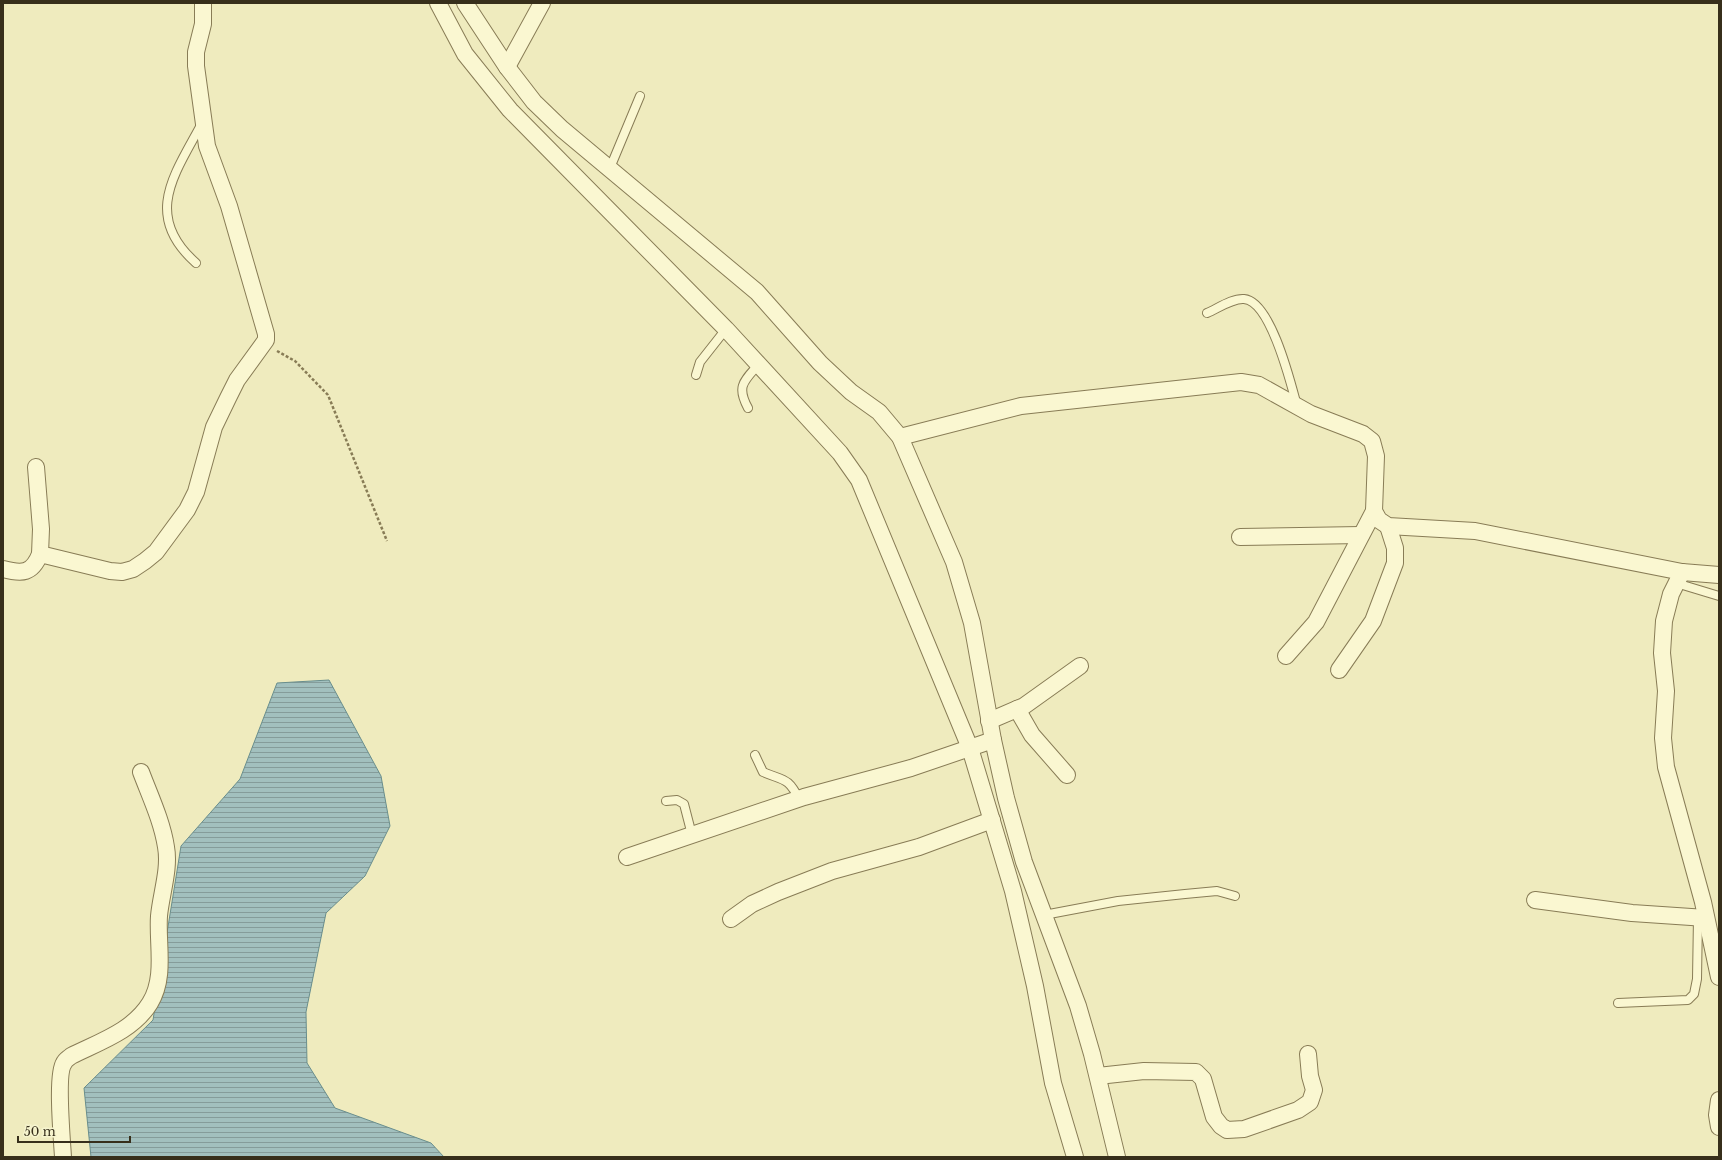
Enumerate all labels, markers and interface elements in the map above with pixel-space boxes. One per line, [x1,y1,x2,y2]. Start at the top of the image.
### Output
scale bar [18,1118,130,1144]
text: 50 m [24,1124,56,1139]

